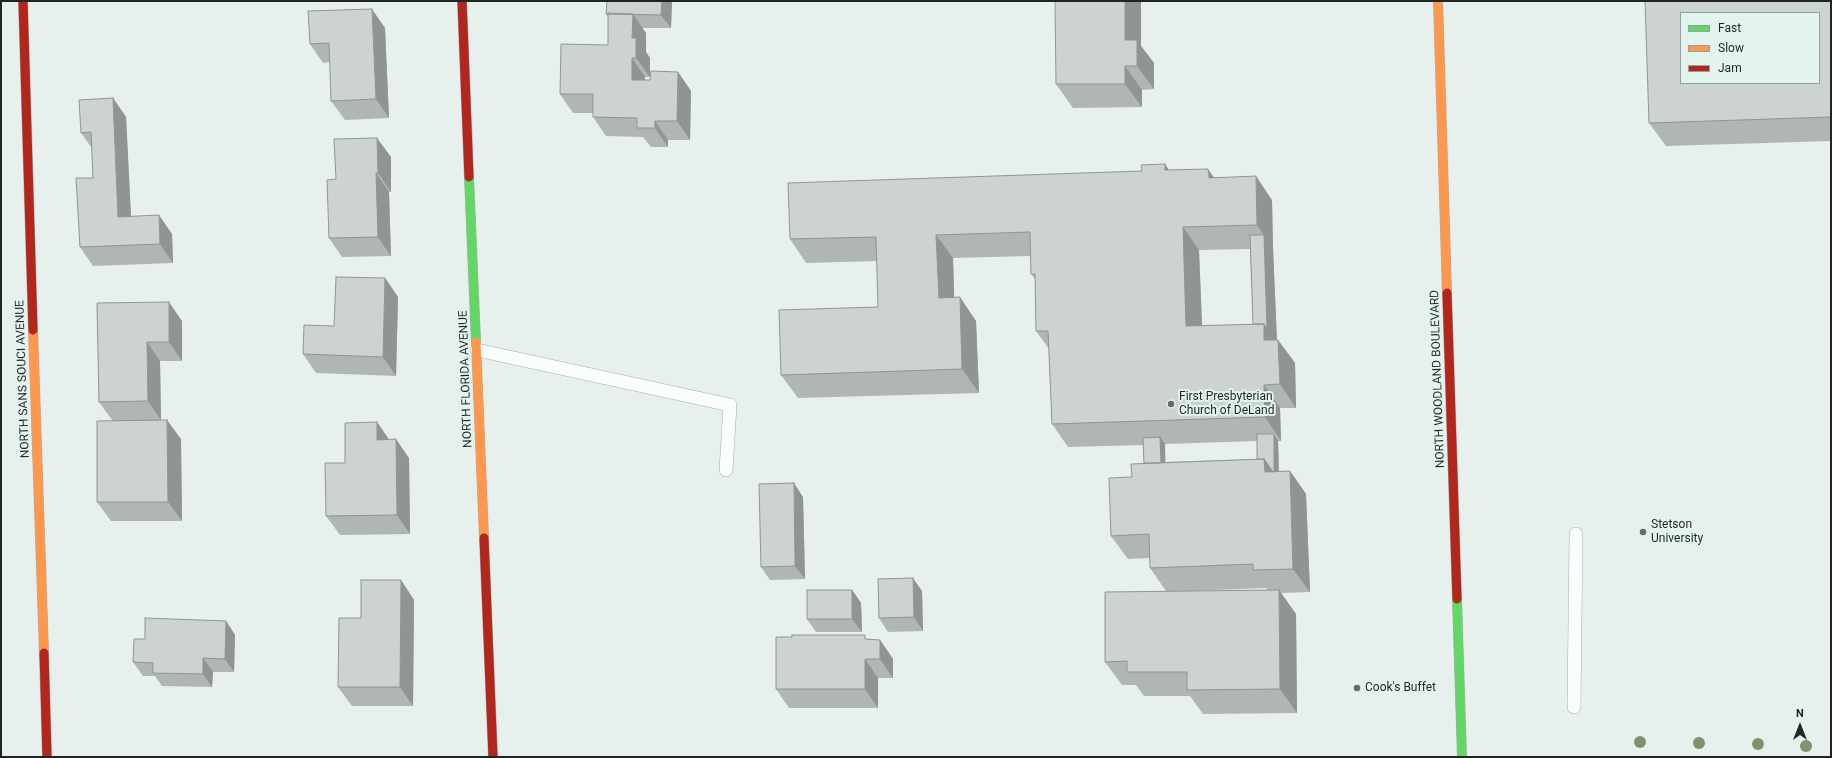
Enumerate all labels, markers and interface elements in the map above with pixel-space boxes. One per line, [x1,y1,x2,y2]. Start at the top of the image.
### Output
legend [1680,12,1820,84]
text: Fast [1718,21,1741,35]
text: Slow [1718,41,1744,55]
text: Jam [1718,61,1742,75]
street label: NORTH WOODLAND BOULEVARD [1428,290,1448,468]
street label: NORTH SANS SOUCI AVENUE [13,300,33,458]
street label: NORTH FLORIDA AVENUE [456,310,476,448]
place label: First Presbyterian Church of DeLand [1179,390,1274,418]
marker: First Presbyterian Church of DeLand [1166,399,1176,409]
place label: Stetson University [1651,518,1703,546]
marker: Stetson University [1638,527,1648,537]
place label: Cook's Buffet [1365,681,1436,695]
marker: Cook's Buffet [1352,683,1362,693]
north arrow [1780,706,1820,746]
text: N [1796,707,1804,720]

